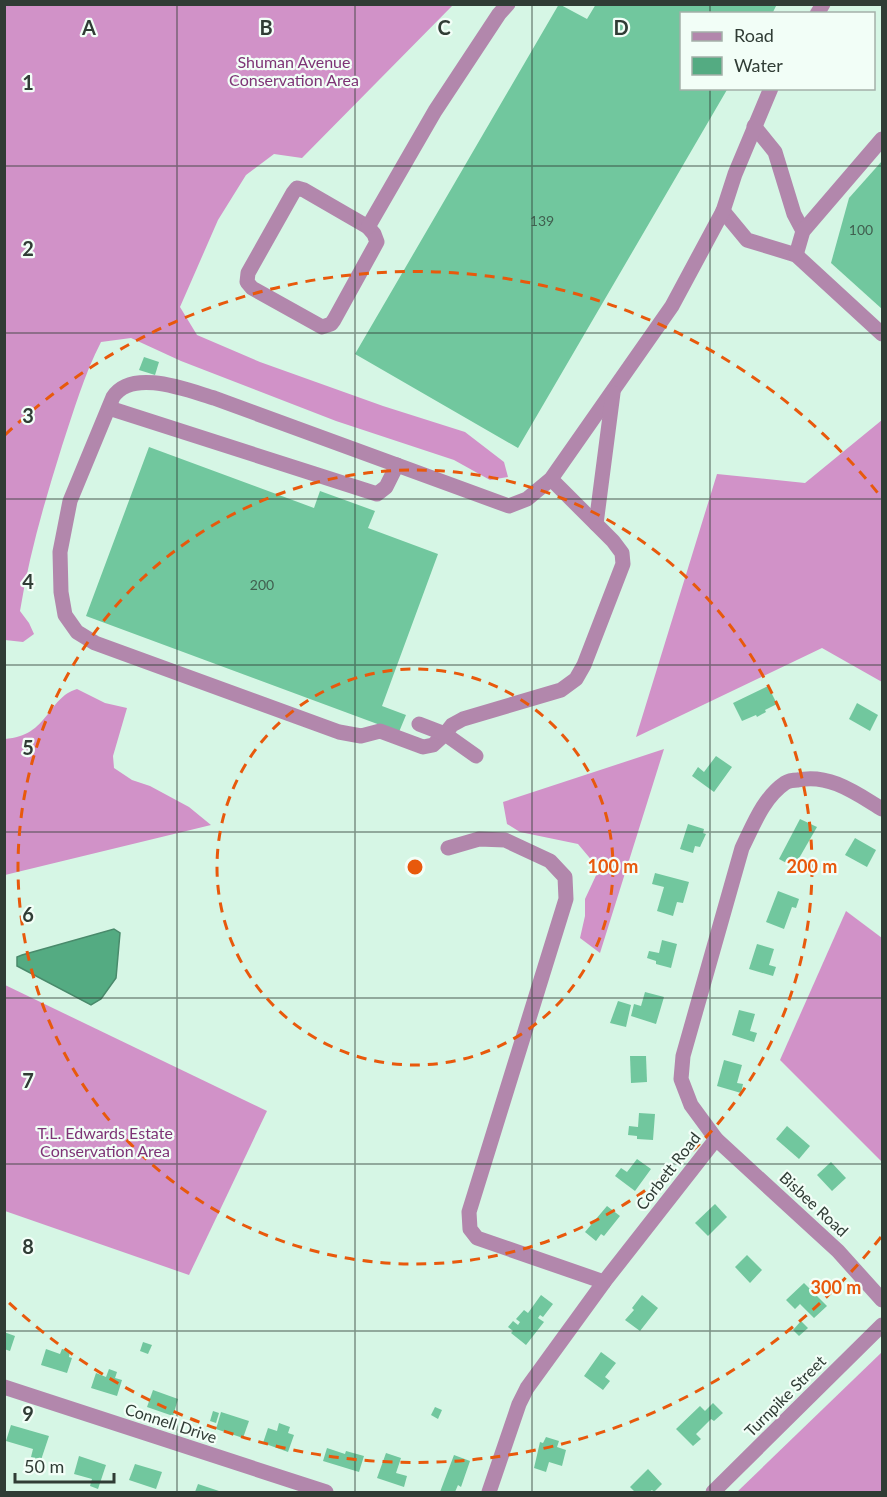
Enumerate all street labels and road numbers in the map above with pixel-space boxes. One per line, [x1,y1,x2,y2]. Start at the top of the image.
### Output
street label: Corbett Road [631,1128,704,1213]
street label: Bisbee Road [776,1167,852,1240]
street label: Turnpike Street [740,1351,829,1440]
street label: Connell Drive [123,1399,220,1446]

